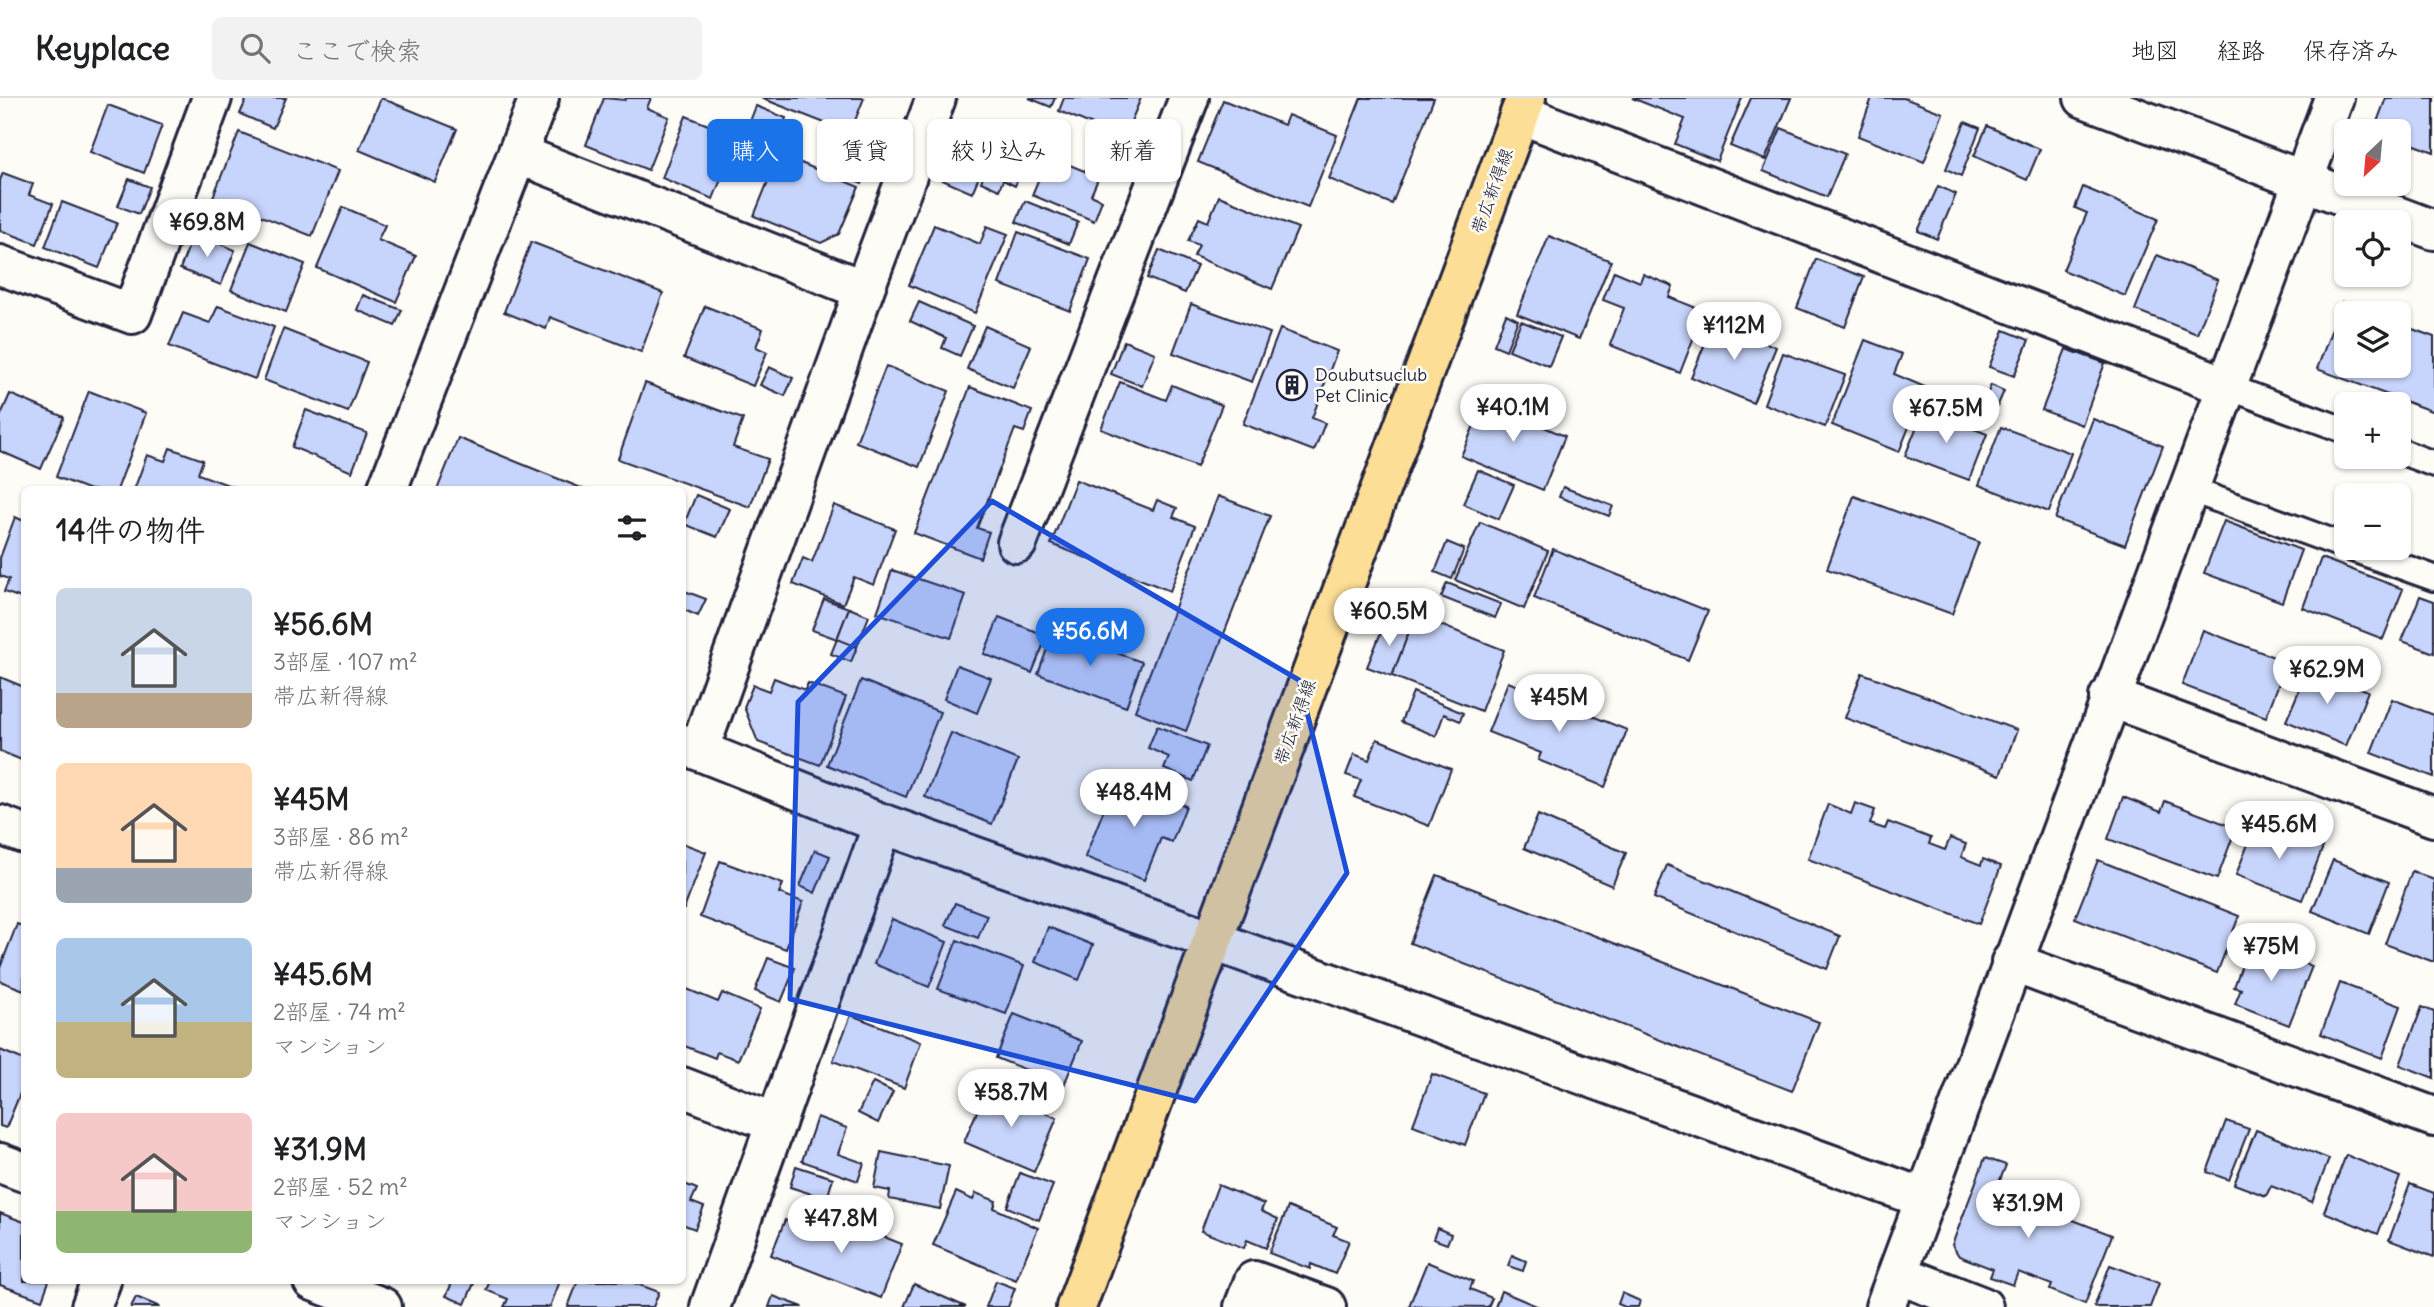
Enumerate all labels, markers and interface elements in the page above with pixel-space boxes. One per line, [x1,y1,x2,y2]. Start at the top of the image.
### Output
search box [212,17,702,80]
text: Keyplace [35,27,170,69]
icon: search [236,29,274,67]
text: ここで検索 [292,34,422,67]
text: 地図 [2131,35,2179,65]
text: 経路 [2217,35,2265,65]
text: 保存済み [2303,35,2399,65]
chip: 購入 [707,119,803,182]
chip: 賃貸 [817,119,913,182]
chip: 絞り込み [927,119,1071,182]
chip: 新着 [1085,119,1181,182]
north arrow [2334,119,2412,196]
map controls [2334,119,2411,560]
street label: 帯広新得線 [1465,145,1518,237]
pin: ¥69.8M [150,200,264,259]
text: ¥69.8M [169,207,245,236]
button: locate [2334,210,2411,287]
button: layers [2334,301,2411,378]
pin: ¥112M [1685,302,1783,362]
text: ¥112M [1703,310,1766,339]
place label: Doubutsuclub Pet Clinic [1315,363,1427,407]
building icon: Doubutsuclub Pet Clinic [1275,368,1309,402]
pin: ¥40.1M [1456,384,1570,444]
pin: ¥67.5M [1889,386,2003,445]
text: ¥40.1M [1476,392,1550,421]
button: + [2334,392,2411,469]
text: ¥67.5M [1909,393,1983,422]
button: − [2334,483,2411,560]
icon: filters [613,509,651,547]
text: 14件の物件 [56,511,205,549]
pin: ¥60.5M [1332,588,1446,648]
text: ¥60.5M [1350,596,1428,625]
text: ¥56.6M [273,605,373,643]
pin: ¥56.6M [1033,608,1147,668]
icon: home [112,616,196,700]
text: ¥56.6M [1052,616,1128,645]
pin: ¥62.9M [2270,646,2384,706]
text: 3部屋 · 107 m² [273,647,418,676]
text: ¥62.9M [2289,654,2365,683]
pin: ¥45M [1518,674,1600,734]
street label: 帯広新得線 [1268,676,1321,768]
text: 帯広新得線 [273,681,388,710]
text: ¥45M [1530,682,1588,711]
pin: ¥48.4M [1077,770,1191,829]
text: ¥48.4M [1096,777,1172,806]
text: ¥45M [273,780,350,818]
icon: home [112,791,196,875]
pin: ¥45.6M [2222,802,2336,861]
text: ¥45.6M [2241,809,2317,838]
text: 3部屋 · 86 m² [273,822,409,851]
text: 帯広新得線 [273,856,388,885]
pin: ¥75M [2230,924,2312,983]
text: ¥75M [2243,931,2299,960]
text: ¥45.6M [273,955,373,993]
icon: home [112,966,196,1050]
text: 2部屋 · 74 m² [273,997,406,1026]
text: マンション [273,1031,387,1060]
pin: ¥58.7M [954,1070,1068,1129]
text: ¥58.7M [974,1077,1048,1106]
text: ¥31.9M [273,1130,367,1168]
icon: home [112,1141,196,1225]
text: 2部屋 · 52 m² [273,1172,408,1201]
pin: ¥31.9M [1971,1180,2085,1240]
text: ¥31.9M [1992,1188,2064,1217]
pin: ¥47.8M [784,1196,898,1255]
text: ¥47.8M [804,1203,878,1232]
text: マンション [273,1206,387,1235]

